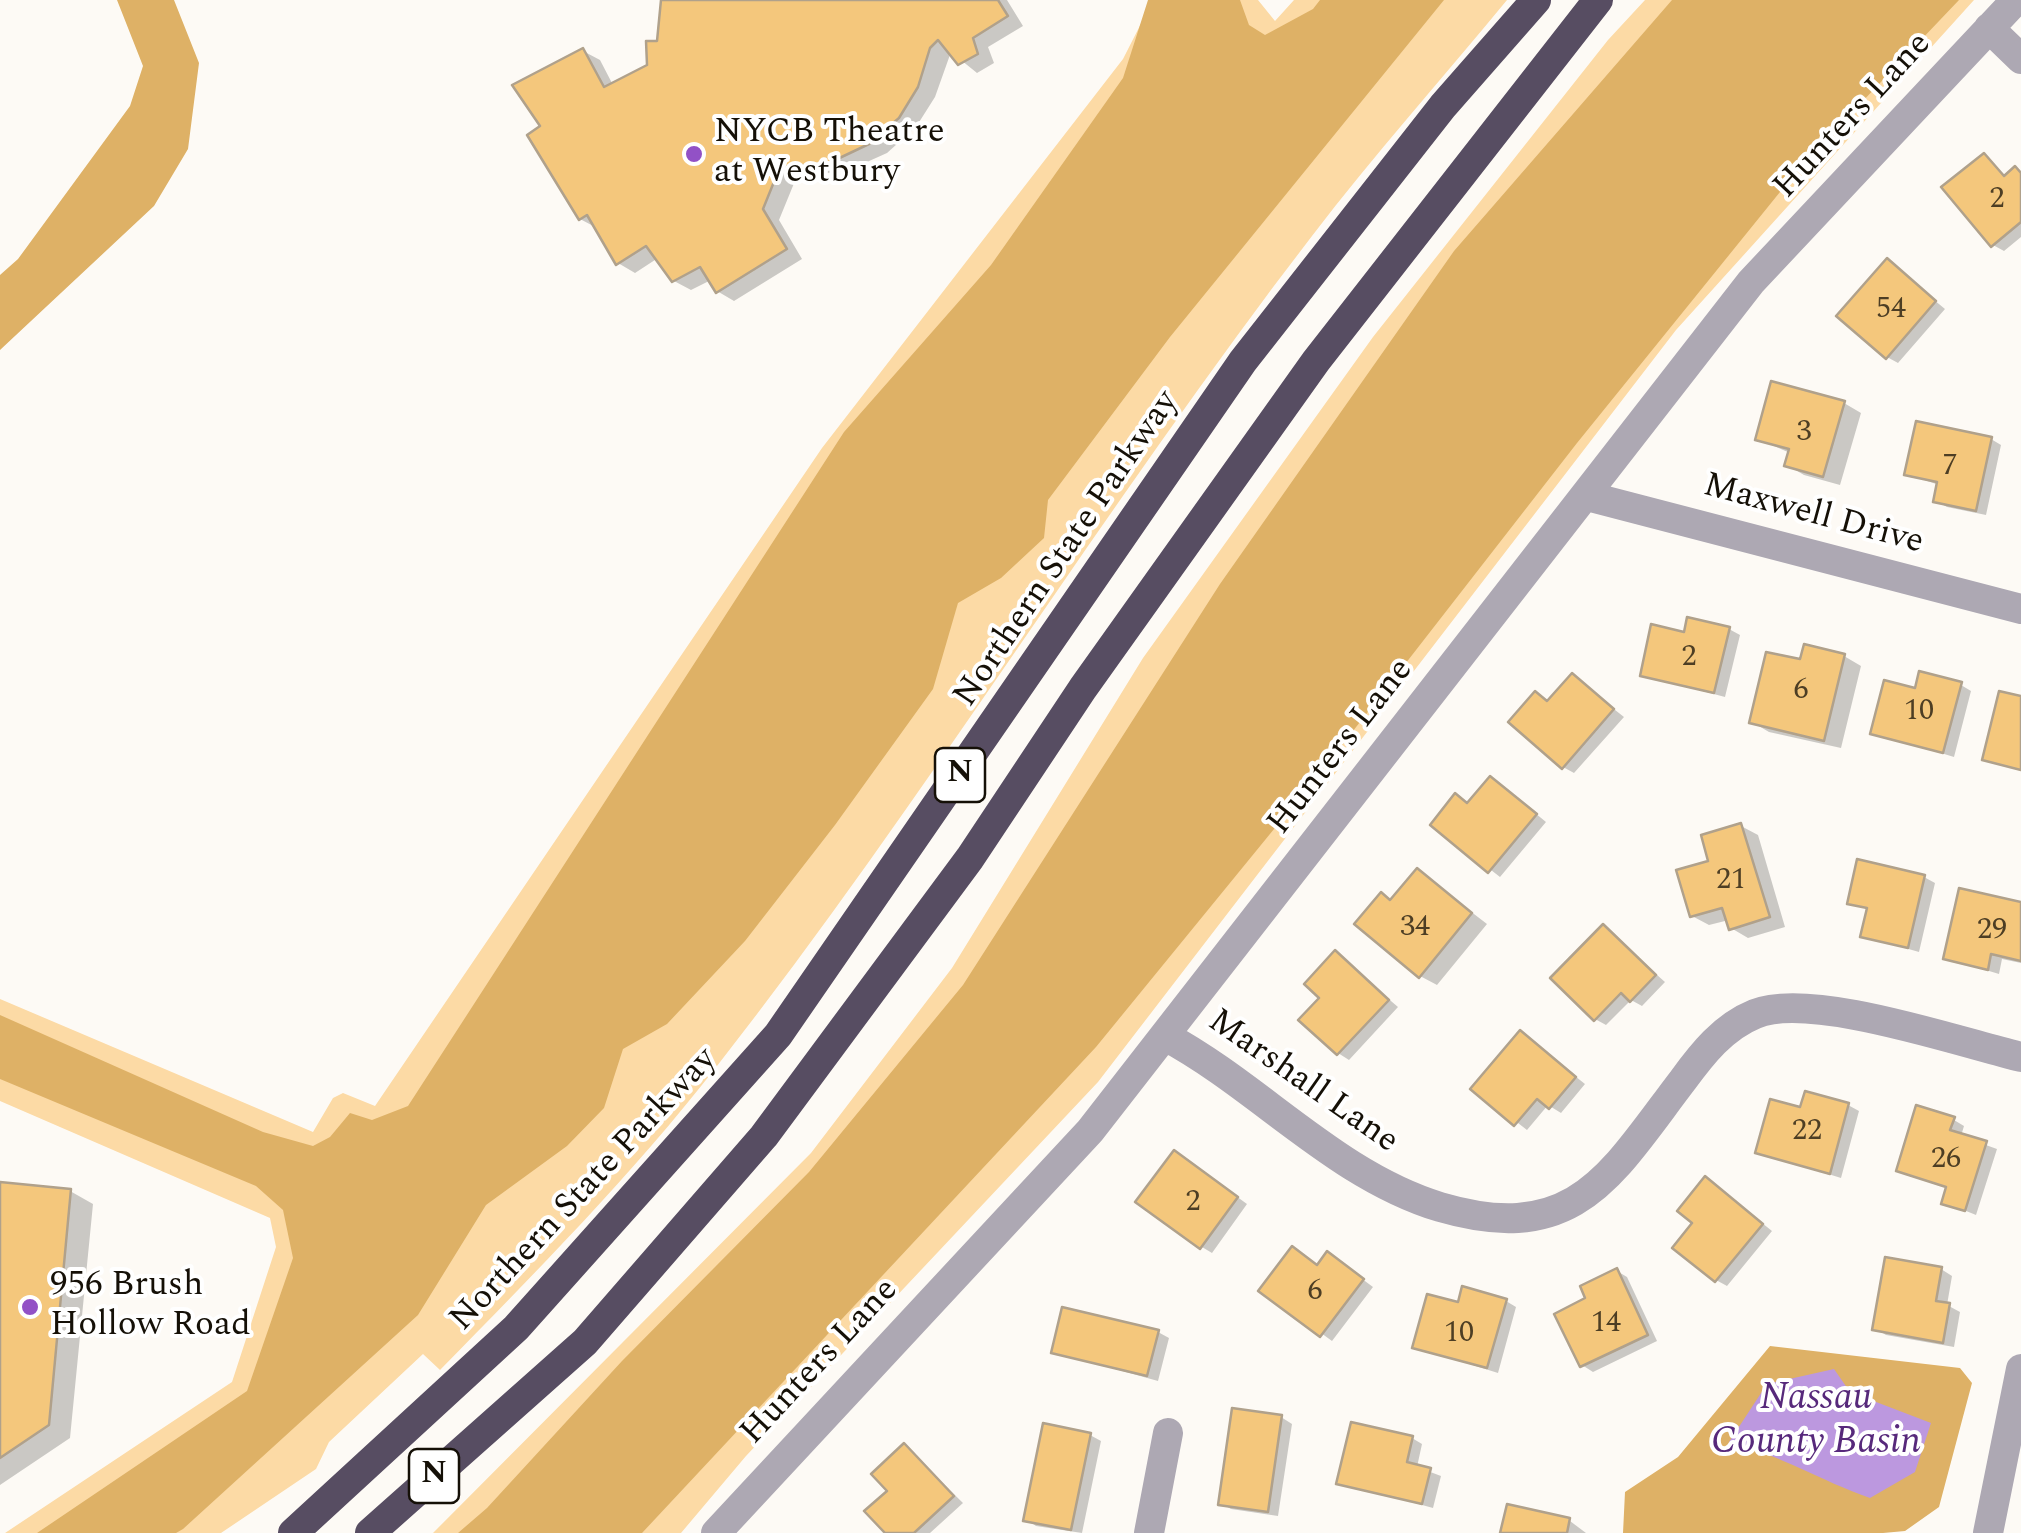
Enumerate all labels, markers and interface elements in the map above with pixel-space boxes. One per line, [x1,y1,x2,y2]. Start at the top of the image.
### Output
street label: Hunters Lane [1766,25,1942,209]
place label: NYCB Theatre at Westbury [714,113,945,195]
marker: NYCB Theatre at Westbury [683,143,705,165]
house number: 2 [1990,183,2004,219]
house number: 54 [1876,293,1906,329]
street label: Northern State Parkway [947,384,1189,716]
house number: 3 [1797,416,1811,452]
house number: 7 [1943,450,1957,486]
street label: Maxwell Drive [1698,466,1928,566]
house number: 2 [1682,641,1696,677]
street label: Hunters Lane [1260,652,1424,844]
house number: 6 [1794,674,1808,710]
house number: 10 [1904,695,1934,731]
road number: N [935,748,985,802]
house number: 21 [1716,864,1746,900]
house number: 34 [1400,911,1430,947]
house number: 29 [1977,914,2007,950]
street label: Marshall Lane [1199,1002,1405,1164]
street label: Northern State Parkway [443,1041,727,1341]
house number: 22 [1792,1115,1822,1151]
house number: 26 [1931,1143,1961,1179]
house number: 2 [1186,1186,1200,1222]
place label: 956 Brush Hollow Road [50,1266,251,1348]
street label: Hunters Lane [733,1271,909,1455]
house number: 6 [1308,1275,1322,1311]
marker: 956 Brush Hollow Road [19,1296,41,1318]
house number: 14 [1591,1307,1621,1343]
house number: 10 [1444,1317,1474,1353]
water label: Nassau County Basin [1711,1378,1921,1468]
road number: N [409,1449,459,1503]

